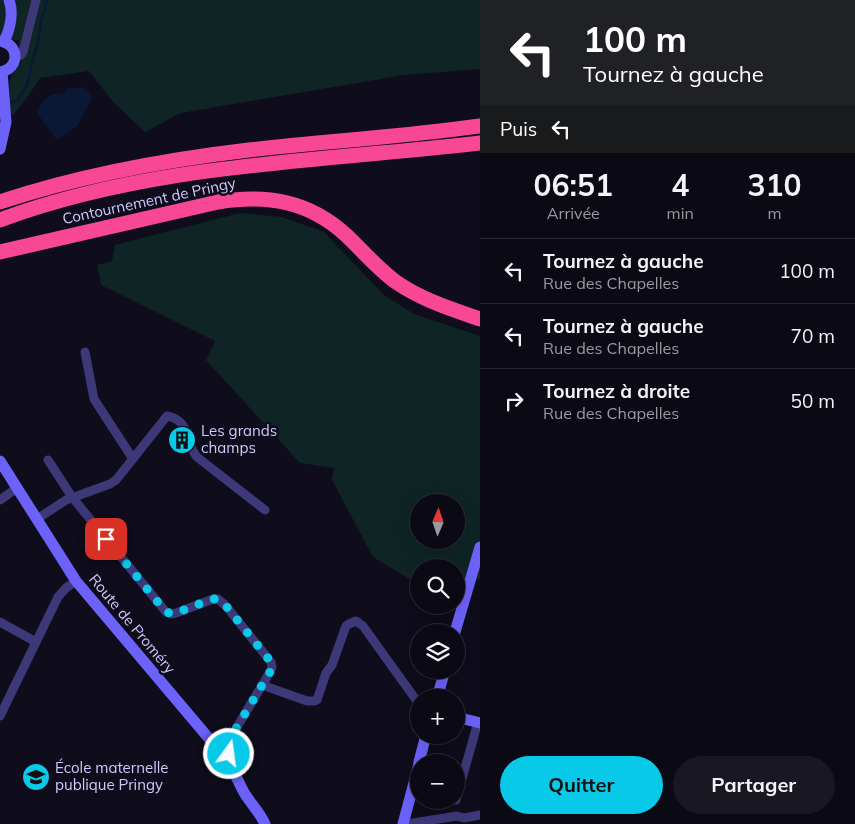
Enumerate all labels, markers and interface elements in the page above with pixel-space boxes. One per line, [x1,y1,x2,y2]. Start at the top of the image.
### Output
text: 100 m [583,17,687,61]
icon: left [500,20,565,85]
text: Tournez à gauche [583,60,764,88]
icon: left [547,115,575,143]
text: Puis [500,117,537,141]
text: 06:51 [534,166,613,204]
text: 4 [671,166,689,204]
text: 310 [747,166,801,204]
street label: Contournement de Pringy [61,173,237,228]
text: Arrivée [547,203,600,223]
text: min [667,203,694,223]
text: m [767,203,781,223]
text: Tournez à gauche [543,249,704,273]
icon: left [500,257,528,285]
text: 100 m [779,259,835,283]
text: Rue des Chapelles [543,273,679,293]
text: Tournez à gauche [543,314,704,338]
icon: left [500,322,528,350]
text: 70 m [791,324,835,348]
text: Rue des Chapelles [543,338,679,358]
text: Tournez à droite [543,379,690,403]
icon: right [500,387,528,415]
text: 50 m [791,389,835,413]
text: Rue des Chapelles [543,403,679,423]
place label: Les grands champs [201,421,277,457]
building icon: Les grands champs [167,425,197,455]
north arrow [410,494,465,549]
map controls [410,494,465,809]
pin [85,518,127,560]
icon: arrive [92,525,120,553]
button: search [410,559,465,614]
street label: Route de Proméry [85,570,180,677]
button: layers [410,624,465,679]
button: + [410,689,465,744]
position arrow [202,727,254,779]
button: − [410,754,465,809]
button: Quitter [500,756,663,814]
button: Partager [673,756,835,814]
place label: École maternelle publique Pringy [55,758,168,794]
school or university icon: École maternelle publique Pringy [21,762,51,792]

